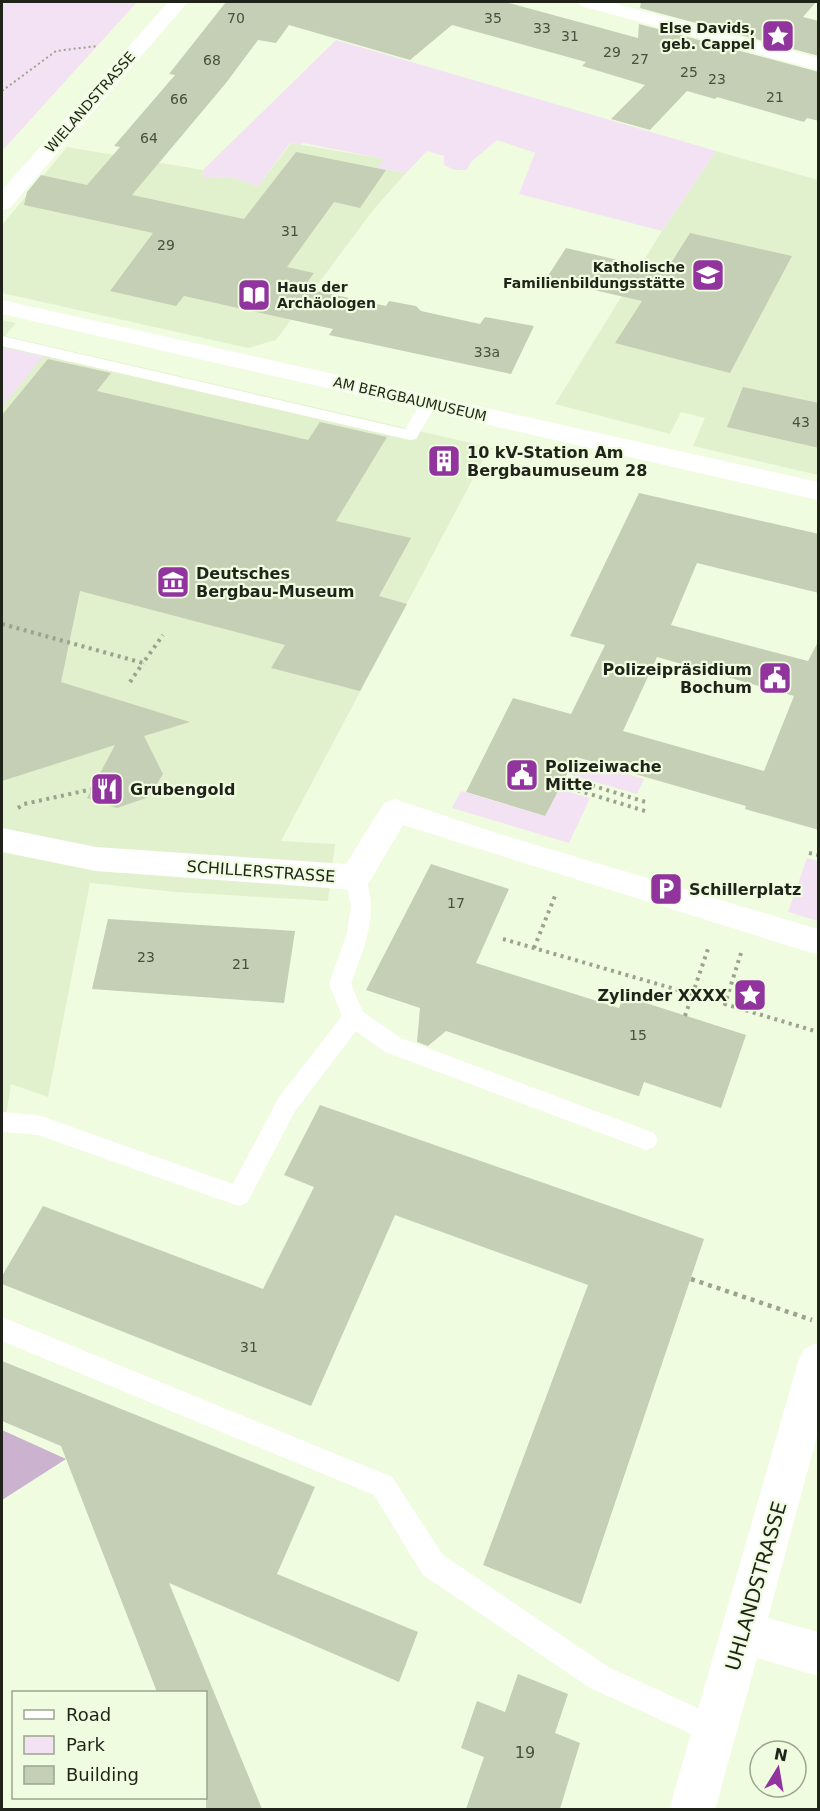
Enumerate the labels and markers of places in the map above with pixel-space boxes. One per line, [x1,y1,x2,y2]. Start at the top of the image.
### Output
place icon: Else Davids, geb. Cappel [760,18,796,54]
place label: Else Davids, geb. Cappel [659,20,755,52]
school or university icon: Katholische Familienbildungsstätte [690,257,726,293]
place label: Katholische Familienbildungsstätte [503,259,685,291]
library icon: Haus der Archäologen [236,277,272,313]
place label: Haus der Archäologen [277,279,376,311]
building icon: 10 kV-Station Am Bergbaumuseum 28 [426,443,462,479]
place label: 10 kV-Station Am Bergbaumuseum 28 [467,443,647,480]
museum icon: Deutsches Bergbau-Museum [155,564,191,600]
place label: Deutsches Bergbau-Museum [196,564,354,601]
place label: Polizeipräsidium Bochum [603,660,752,697]
public building icon: Polizeipräsidium Bochum [757,660,793,696]
public building icon: Polizeiwache Mitte [504,757,540,793]
place label: Polizeiwache Mitte [545,757,662,794]
restaurant icon: Grubengold [89,771,125,807]
place label: Grubengold [130,780,236,799]
parking icon: Schillerplatz [648,871,684,907]
place label: Schillerplatz [689,880,801,899]
place icon: Zylinder XXXX [732,977,768,1013]
place label: Zylinder XXXX [598,986,728,1005]

